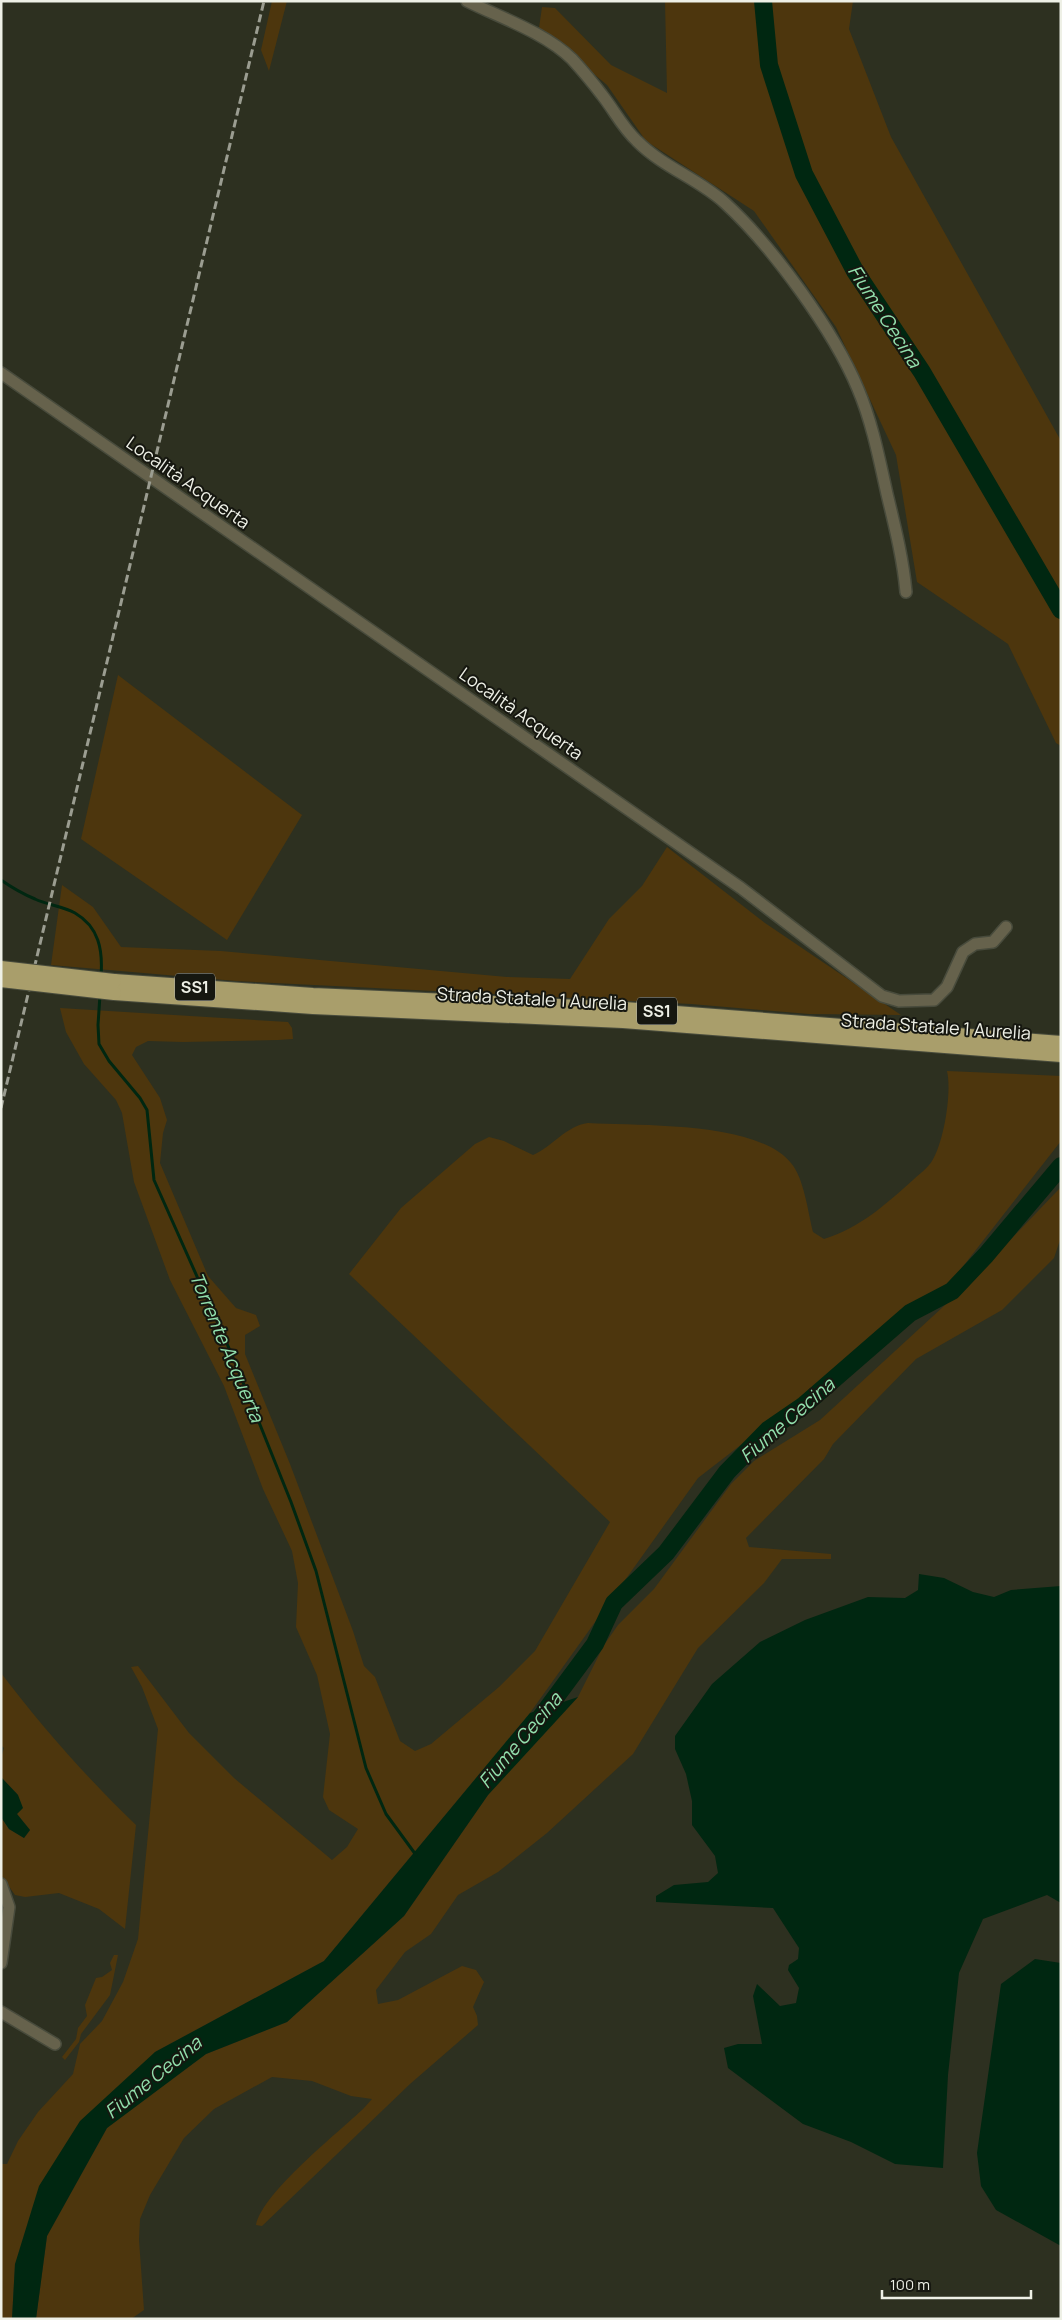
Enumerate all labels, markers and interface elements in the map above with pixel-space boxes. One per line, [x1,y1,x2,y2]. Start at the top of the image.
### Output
water label: Fiume Cecina [842,260,929,374]
street label: Località Acquerta [122,431,255,534]
street label: Località Acquerta [455,662,588,765]
road number: SS1 [175,974,215,1000]
street label: Strada Statale 1 Aurelia [436,981,628,1015]
road number: SS1 [637,998,677,1024]
street label: Strada Statale 1 Aurelia [840,1007,1032,1045]
water label: Torrente Acquerta [184,1268,271,1427]
water label: Fiume Cecina [734,1371,841,1468]
water label: Fiume Cecina [472,1686,569,1793]
water label: Fiume Cecina [99,2029,208,2124]
scale bar [882,2268,1031,2300]
text: 100 m [890,2274,930,2295]

